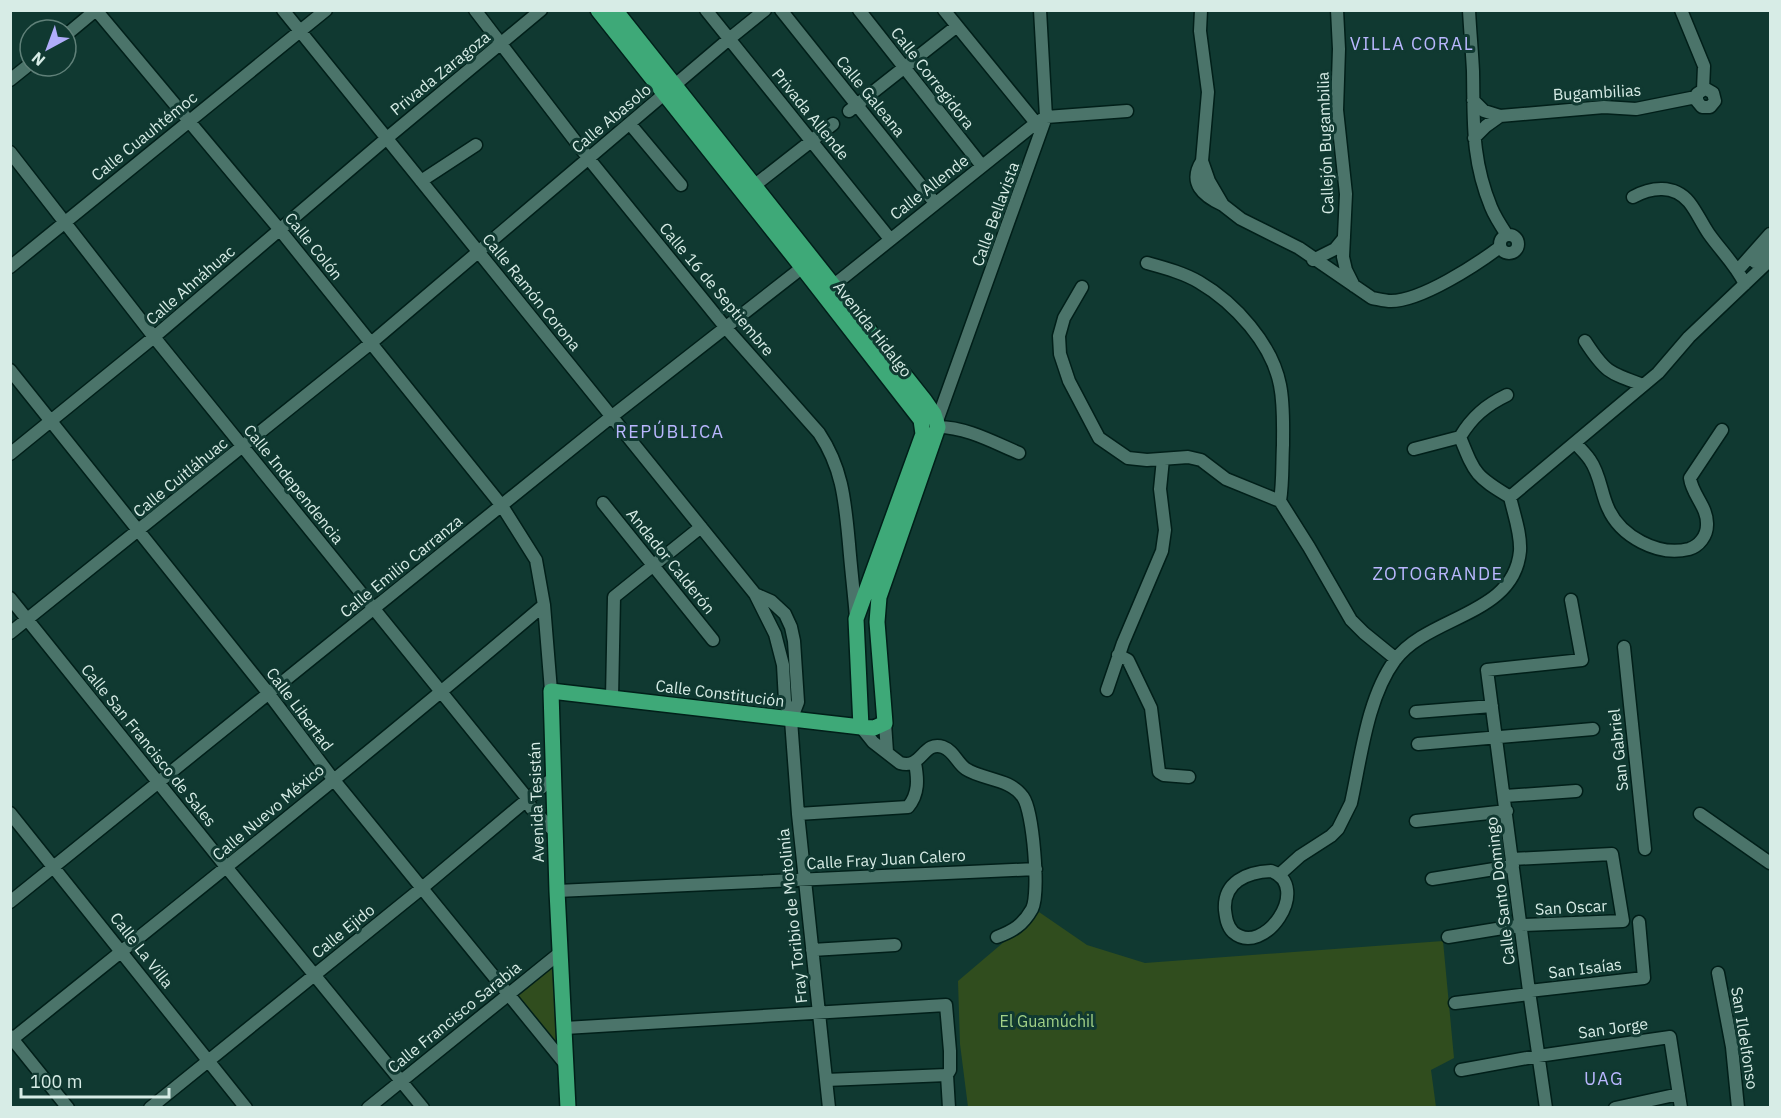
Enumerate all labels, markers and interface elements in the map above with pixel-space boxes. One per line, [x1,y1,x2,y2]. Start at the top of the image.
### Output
north arrow [18,18,78,78]
street label: Calle Corregidora [887,23,979,133]
street label: Privada Zaragoza [386,26,494,119]
district label: VILLA CORAL [1350,32,1474,55]
text: N [27,48,49,71]
street label: Calle Galeana [832,51,910,141]
street label: Privada Allende [768,64,854,164]
street label: Callejón Bugambilia [1313,71,1337,214]
street label: Calle Abasolo [567,79,655,157]
street label: Bugambilias [1552,80,1642,104]
street label: Calle Cuauhtémoc [87,87,201,185]
street label: Calle Allende [886,150,973,224]
street label: Calle Bellavista [967,159,1023,269]
street label: Calle Colón [281,208,347,284]
street label: Calle 16 de Septiembre [655,218,779,360]
street label: Calle Ramón Corona [478,229,586,355]
street label: Calle Ahnáhuac [141,241,239,329]
street label: Avenida Hidalgo [829,277,917,381]
street label: Calle Independencia [240,420,349,548]
district label: REPÚBLICA [615,420,725,443]
street label: Calle Cuitláhuac [129,433,231,521]
street label: Andador Calderón [622,504,720,618]
street label: Calle Emilio Carranza [336,510,467,622]
district label: ZOTOGRANDE [1372,562,1504,585]
street label: Calle San Francisco de Sales [77,660,221,830]
street label: Calle Libertad [262,663,338,755]
street label: Calle Constitución [654,675,786,711]
street label: San Gabriel [1604,708,1632,792]
street label: Avenida Tesistán [524,741,548,863]
street label: Calle Nuevo México [208,759,328,865]
street label: Calle Santo Domingo [1481,816,1519,966]
street label: Fray Toribio de Motolinía [773,827,811,1005]
street label: Calle Fray Juan Calero [806,845,966,873]
street label: San Oscar [1534,895,1608,919]
street label: Calle Ejido [307,900,379,962]
street label: Calle La Villa [106,908,178,992]
street label: San Isaías [1547,954,1623,982]
street label: Calle Francisco Sarabia [383,957,525,1077]
street label: San Ildelfonso [1727,985,1763,1091]
park label: El Guamúchil [1000,1011,1094,1031]
street label: San Jorge [1577,1013,1649,1043]
scale bar [21,1061,170,1099]
district label: UAG [1584,1067,1624,1090]
text: 100 m [30,1070,82,1093]

